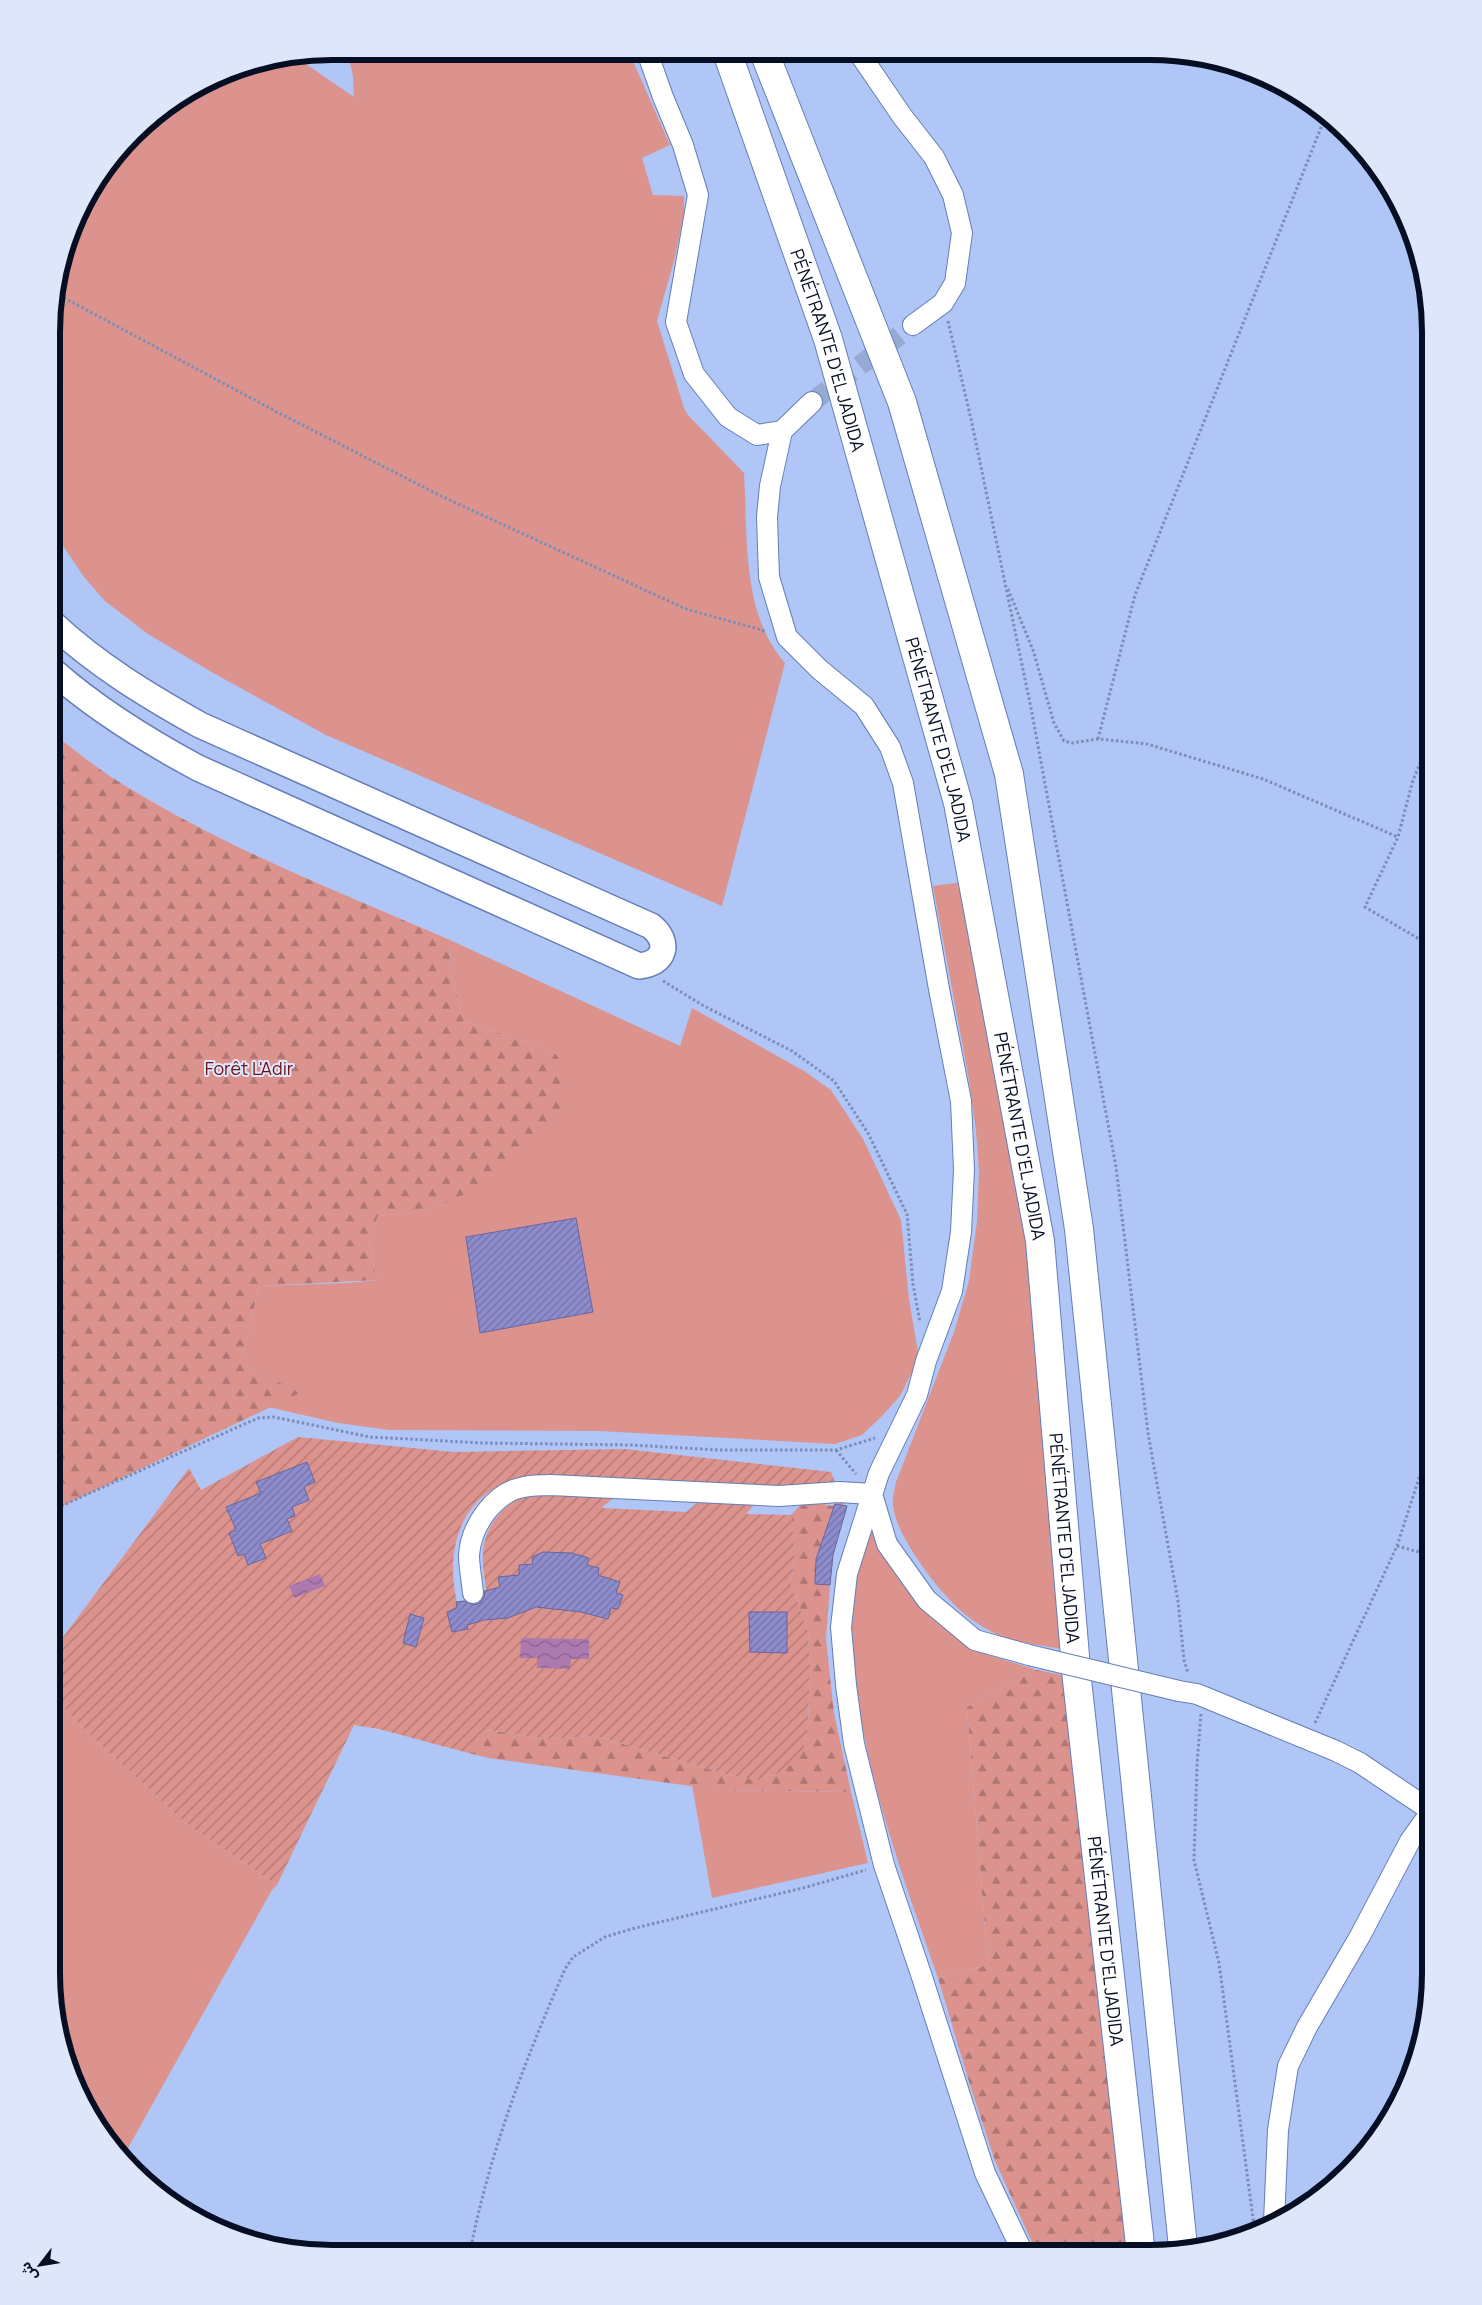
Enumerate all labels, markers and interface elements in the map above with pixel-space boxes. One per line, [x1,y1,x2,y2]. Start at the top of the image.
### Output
street label: PÉNÉTRANTE D'EL JADIDA [785,246,871,455]
street label: PÉNÉTRANTE D'EL JADIDA [900,634,977,845]
street label: PÉNÉTRANTE D'EL JADIDA [989,1030,1052,1243]
park label: Forêt L'Adir [205,1056,294,1080]
street label: PÉNÉTRANTE D'EL JADIDA [1044,1432,1086,1645]
street label: PÉNÉTRANTE D'EL JADIDA [1082,1835,1130,2048]
north arrow [15,2240,65,2290]
text: ش [15,2259,42,2285]

